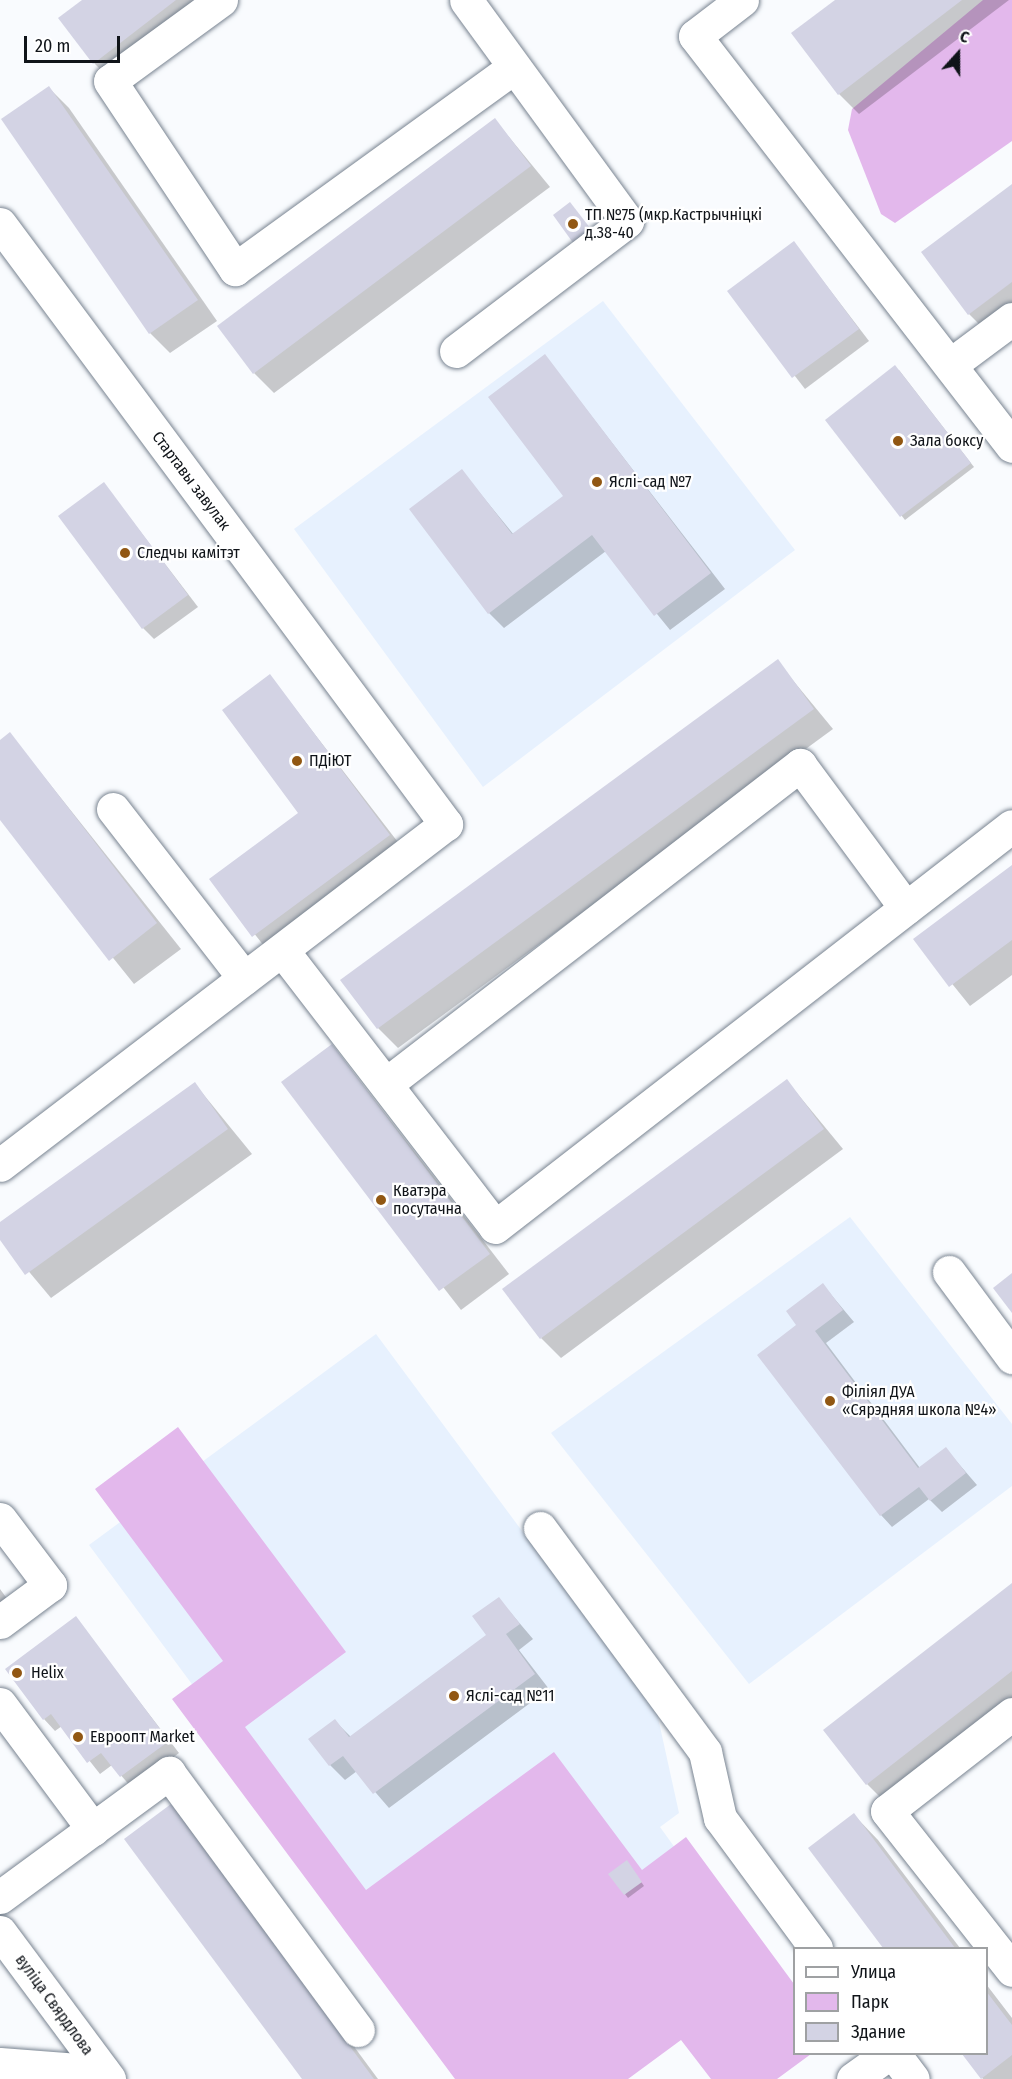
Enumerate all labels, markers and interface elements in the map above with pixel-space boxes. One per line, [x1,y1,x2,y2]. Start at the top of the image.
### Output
scale bar [27,24,123,62]
north arrow [928,24,988,84]
text: С [957,26,972,47]
text: 20 m [35,35,70,57]
place label: ТП №75 (мкр.Кастрычніцкі д.38-40 [585,205,762,243]
marker: ТП №75 (мкр.Кастрычніцкі д.38-40 [566,217,580,231]
street label: Стартавы завулак [148,428,234,534]
place label: Зала боксу [910,431,983,451]
marker: Зала боксу [891,434,905,448]
place label: Яслі-сад №7 [609,472,692,492]
marker: Яслі-сад №7 [590,475,604,489]
place label: Следчы камітэт [137,543,240,563]
marker: Следчы камітэт [118,546,132,560]
place label: ПДіЮТ [309,751,351,771]
marker: ПДіЮТ [290,754,304,768]
place label: Кватэра посутачна [393,1181,462,1219]
marker: Кватэра посутачна [374,1193,388,1207]
place label: Філіял ДУА «Сярэдняя школа №4» [842,1382,997,1420]
marker: Філіял ДУА «Сярэдняя школа №4» [823,1394,837,1408]
place label: Helix [31,1663,64,1683]
marker: Helix [8,1664,26,1682]
place label: Яслі-сад №11 [466,1686,554,1706]
marker: Яслі-сад №11 [447,1689,461,1703]
place label: Евроопт Market [90,1727,195,1747]
marker: Евроопт Market [71,1730,85,1744]
legend [793,1947,988,2055]
street label: вуліца Свярдлова [11,1951,97,2059]
text: Улица [851,1961,896,1983]
text: Парк [851,1991,889,2013]
text: Здание [851,2021,906,2043]

